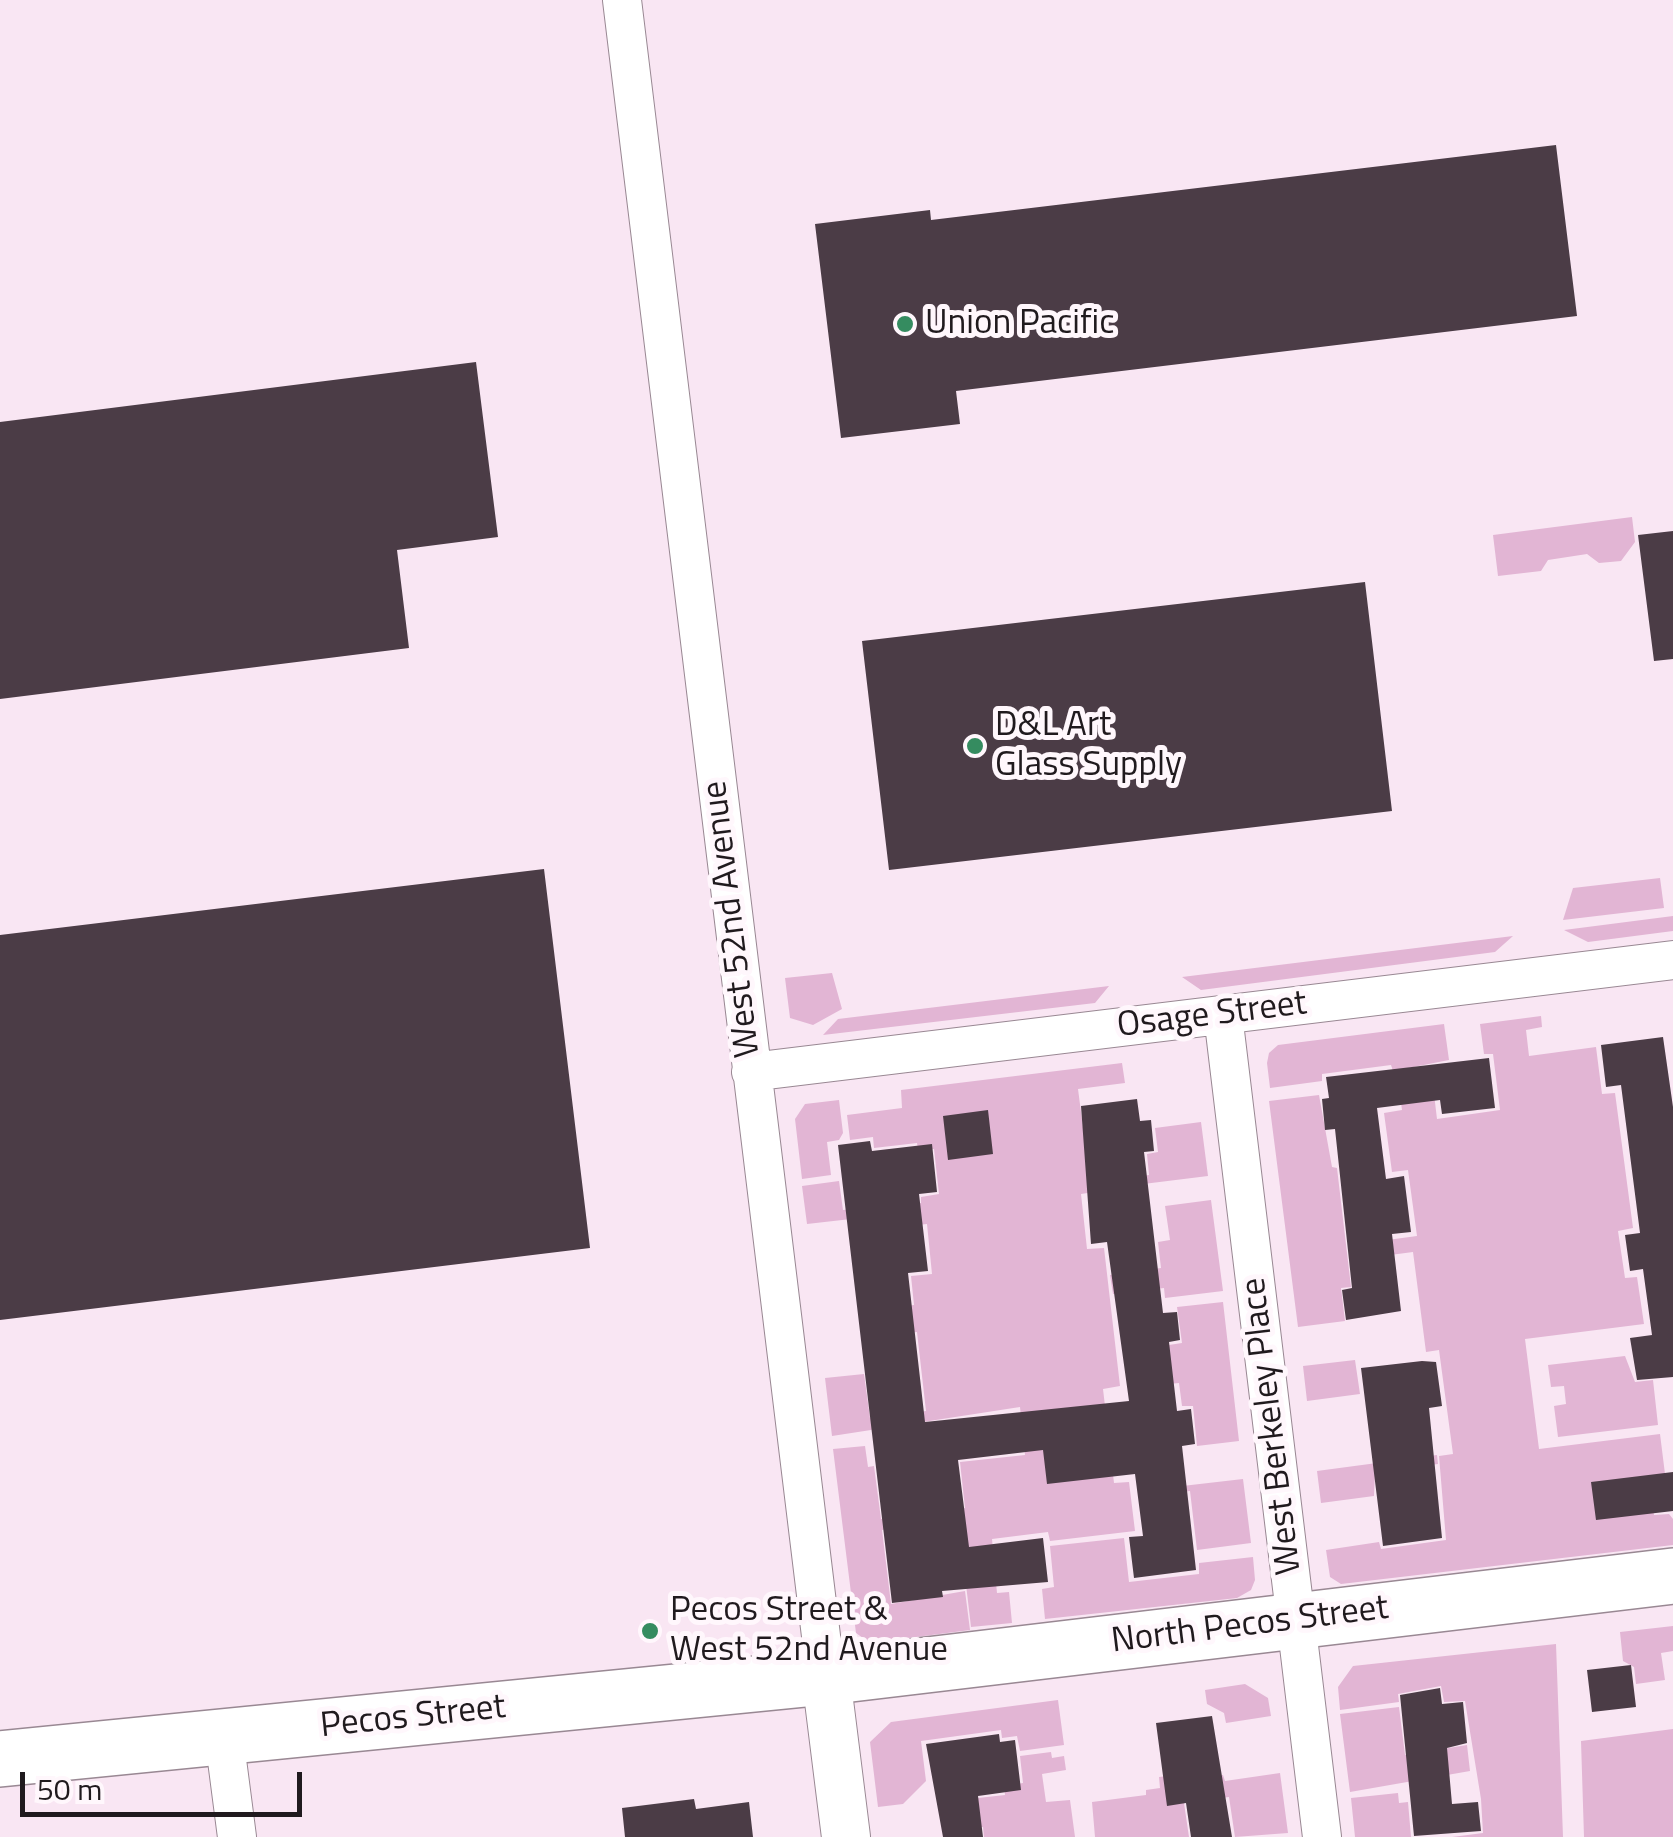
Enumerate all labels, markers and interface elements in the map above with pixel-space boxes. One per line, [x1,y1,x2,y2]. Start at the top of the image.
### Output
place label: Union Pacific [925,303,1115,345]
marker: Union Pacific [894,313,916,335]
place label: D&L Art Glass Supply [995,705,1182,787]
marker: D&L Art Glass Supply [964,735,986,757]
street label: West 52nd Avenue [695,779,771,1059]
street label: Osage Street [1115,984,1309,1048]
street label: West Berkeley Place [1234,1275,1312,1577]
street label: North Pecos Street [1109,1588,1391,1664]
place label: Pecos Street & West 52nd Avenue [670,1590,948,1672]
marker: Pecos Street & West 52nd Avenue [639,1620,661,1642]
street label: Pecos Street [318,1687,508,1749]
scale bar [25,1752,308,1814]
text: 50 m [37,1766,102,1812]

